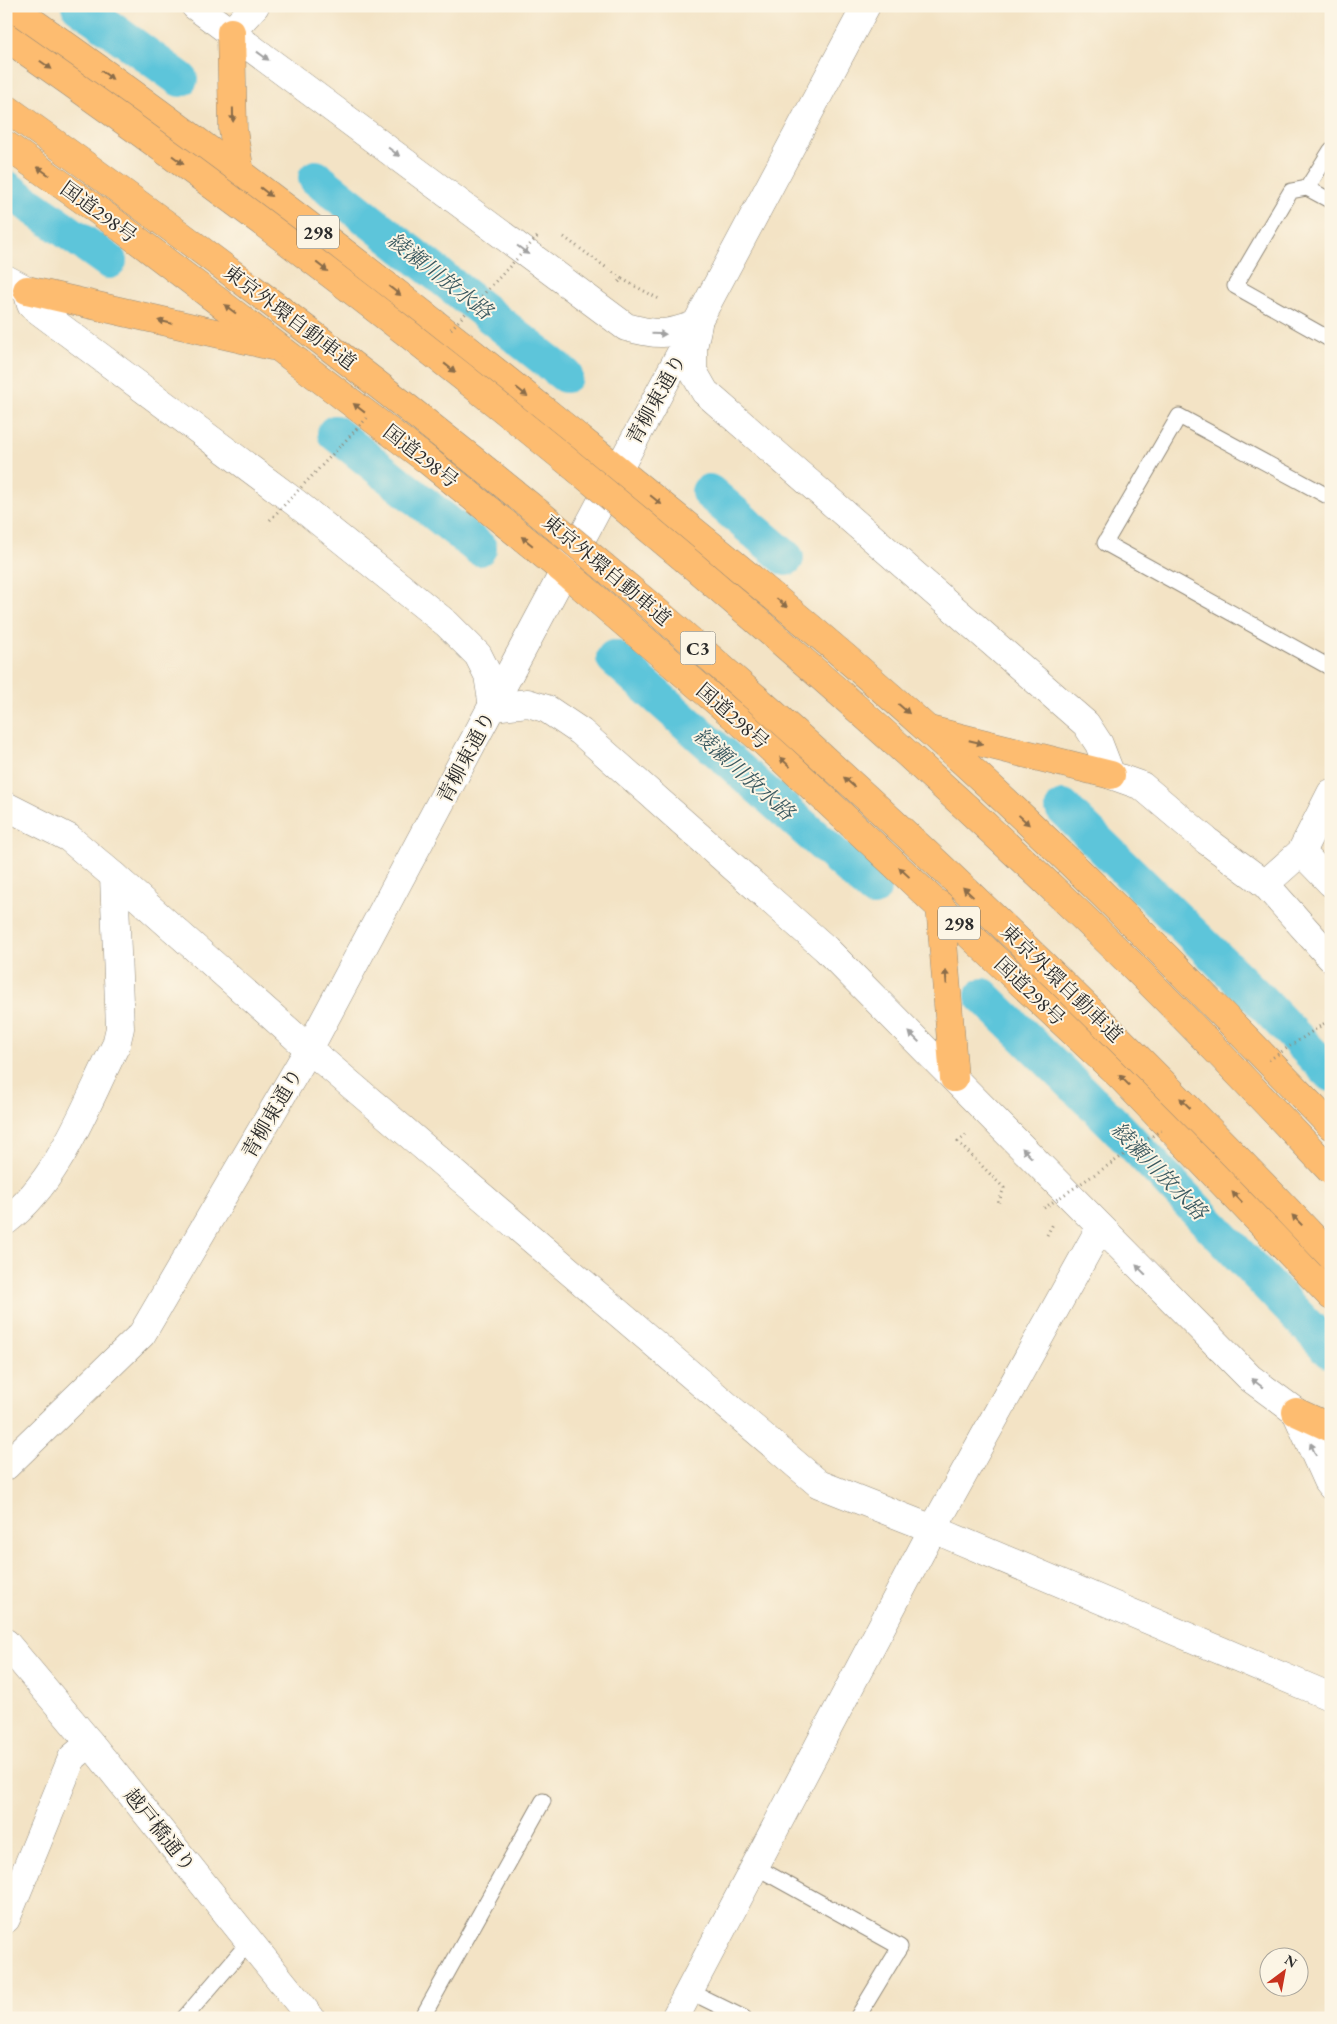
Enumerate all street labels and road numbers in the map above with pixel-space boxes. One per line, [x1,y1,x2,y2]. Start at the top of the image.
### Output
street label: 国道298号 [55,175,143,249]
road number: 298 [297,216,339,248]
street label: 東京外環自動車道 [218,258,362,376]
street label: 青柳東通り [620,349,692,449]
street label: 国道298号 [378,418,464,494]
street label: 東京外環自動車道 [537,509,677,631]
road number: C3 [680,632,716,664]
street label: 国道298号 [691,677,775,755]
street label: 青柳東通り [431,707,501,807]
road number: 298 [938,906,980,940]
street label: 東京外環自動車道 [995,918,1129,1048]
street label: 国道298号 [989,951,1071,1031]
street label: 青柳東通り [236,1063,308,1163]
street label: 越戸橋通り [118,1783,202,1877]

